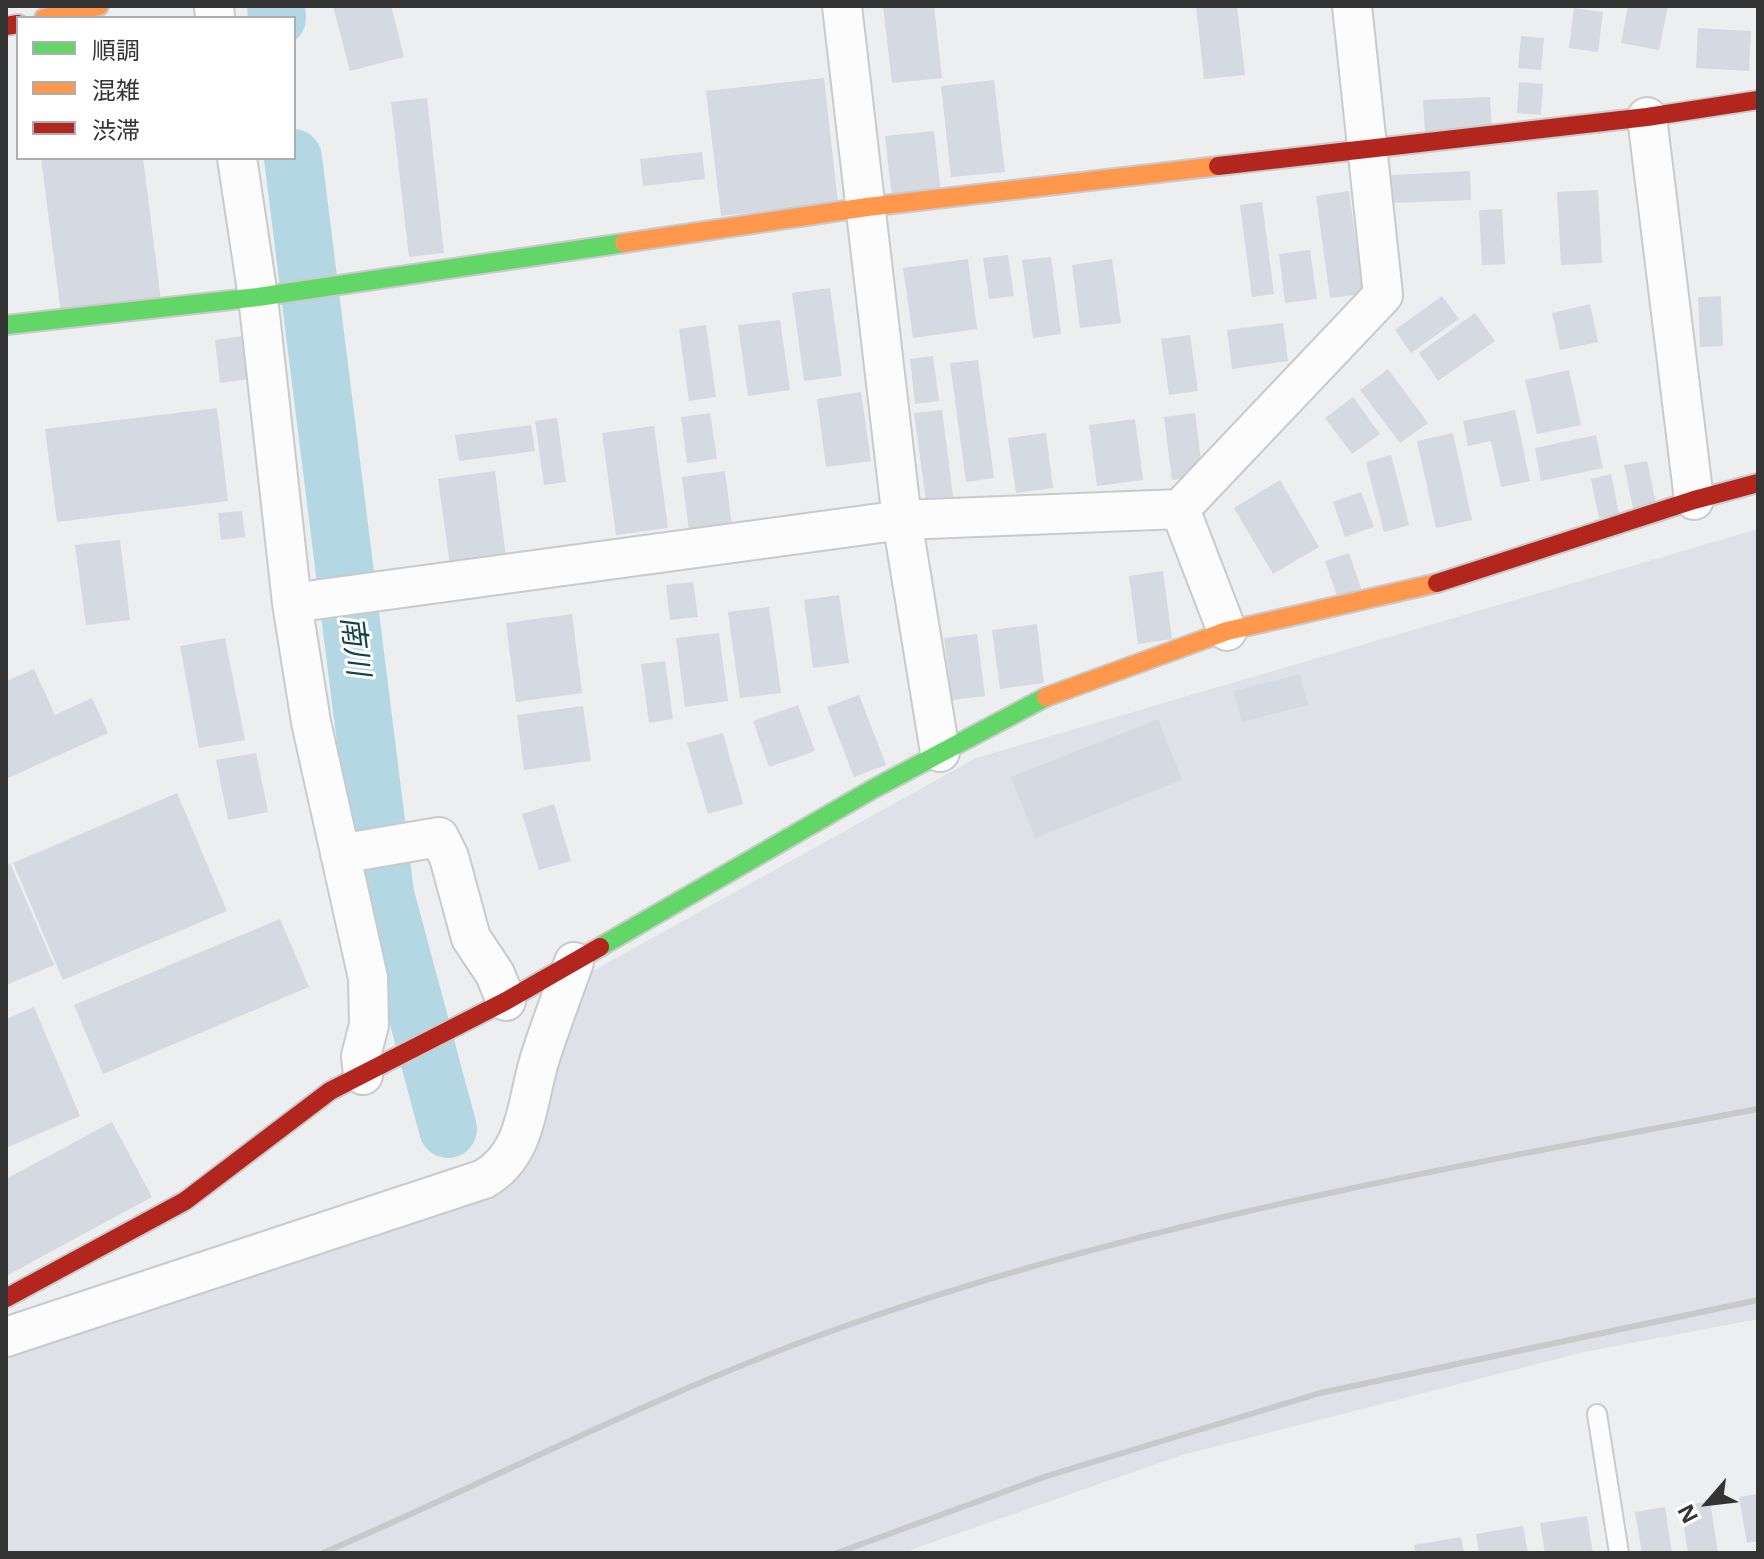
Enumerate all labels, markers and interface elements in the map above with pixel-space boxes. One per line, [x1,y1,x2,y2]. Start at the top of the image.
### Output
legend [16,16,296,160]
text: 順調 [92,33,140,66]
text: 混雑 [92,73,140,106]
text: 渋滞 [92,113,140,146]
water label: 南川 [332,614,376,678]
north arrow [1668,1463,1748,1543]
text: N [1669,1499,1704,1529]

